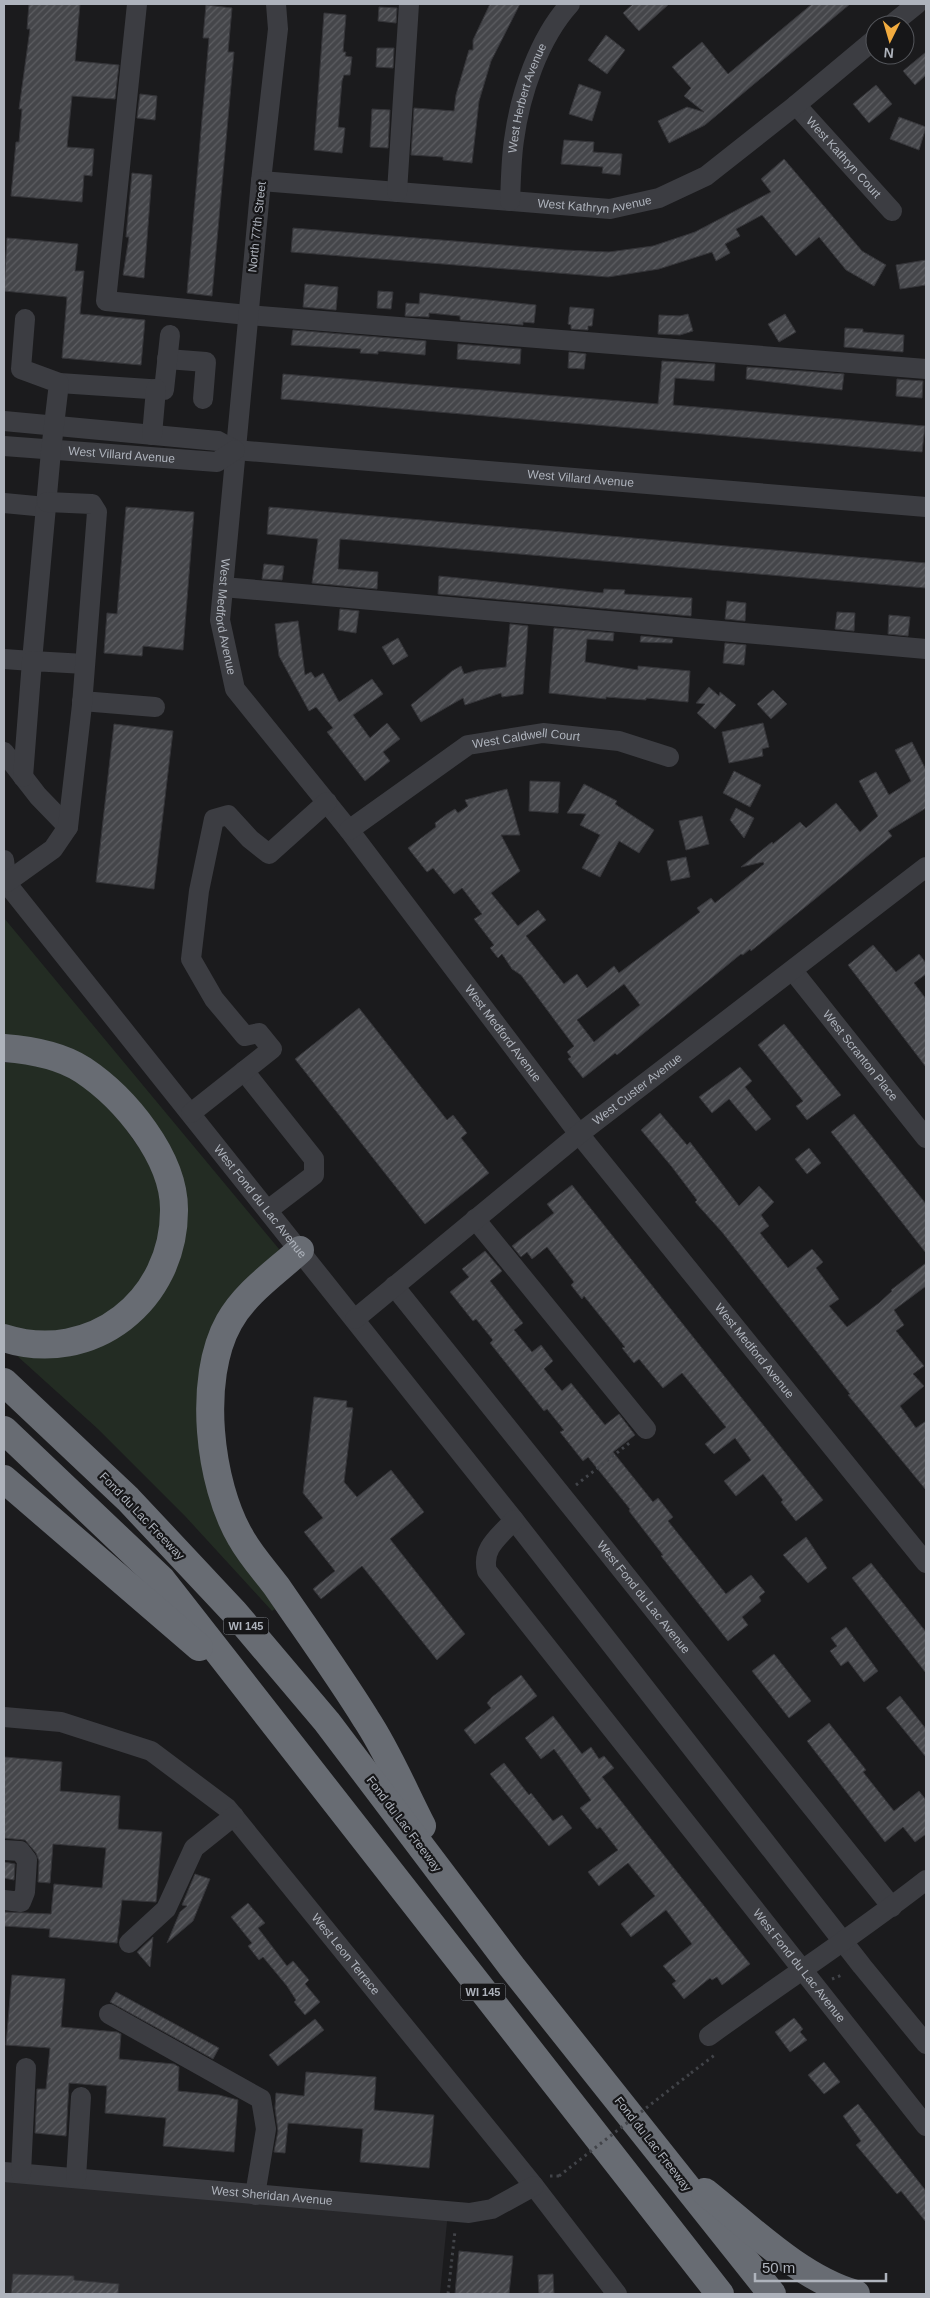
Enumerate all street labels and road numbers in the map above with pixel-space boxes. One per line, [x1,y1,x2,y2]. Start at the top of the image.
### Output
street label: West Herbert Avenue [505,41,550,154]
street label: West Kathryn Court [803,114,884,202]
street label: North 77th Street [245,180,269,273]
street label: West Kathryn Avenue [537,193,653,216]
street label: West Villard Avenue [68,444,176,466]
street label: West Villard Avenue [527,467,635,490]
street label: West Medford Avenue [213,558,239,676]
street label: West Caldwell Court [471,726,581,751]
street label: West Medford Avenue [462,982,544,1085]
street label: West Scranton Place [820,1007,901,1104]
street label: West Custer Avenue [590,1050,685,1128]
street label: West Fond du Lac Avenue [211,1142,310,1261]
street label: West Medford Avenue [712,1301,797,1401]
street label: Fond du Lac Freeway [97,1469,187,1563]
street label: West Fond du Lac Avenue [594,1538,693,1657]
road number: WI 145 [224,1618,268,1634]
street label: Fond du Lac Freeway [363,1773,445,1875]
street label: West Fond du Lac Avenue [750,1906,848,2025]
street label: West Leon Terrace [309,1911,383,1998]
road number: WI 145 [460,1984,506,2000]
street label: Fond du Lac Freeway [612,2094,694,2194]
street label: West Sheridan Avenue [211,2183,334,2208]

